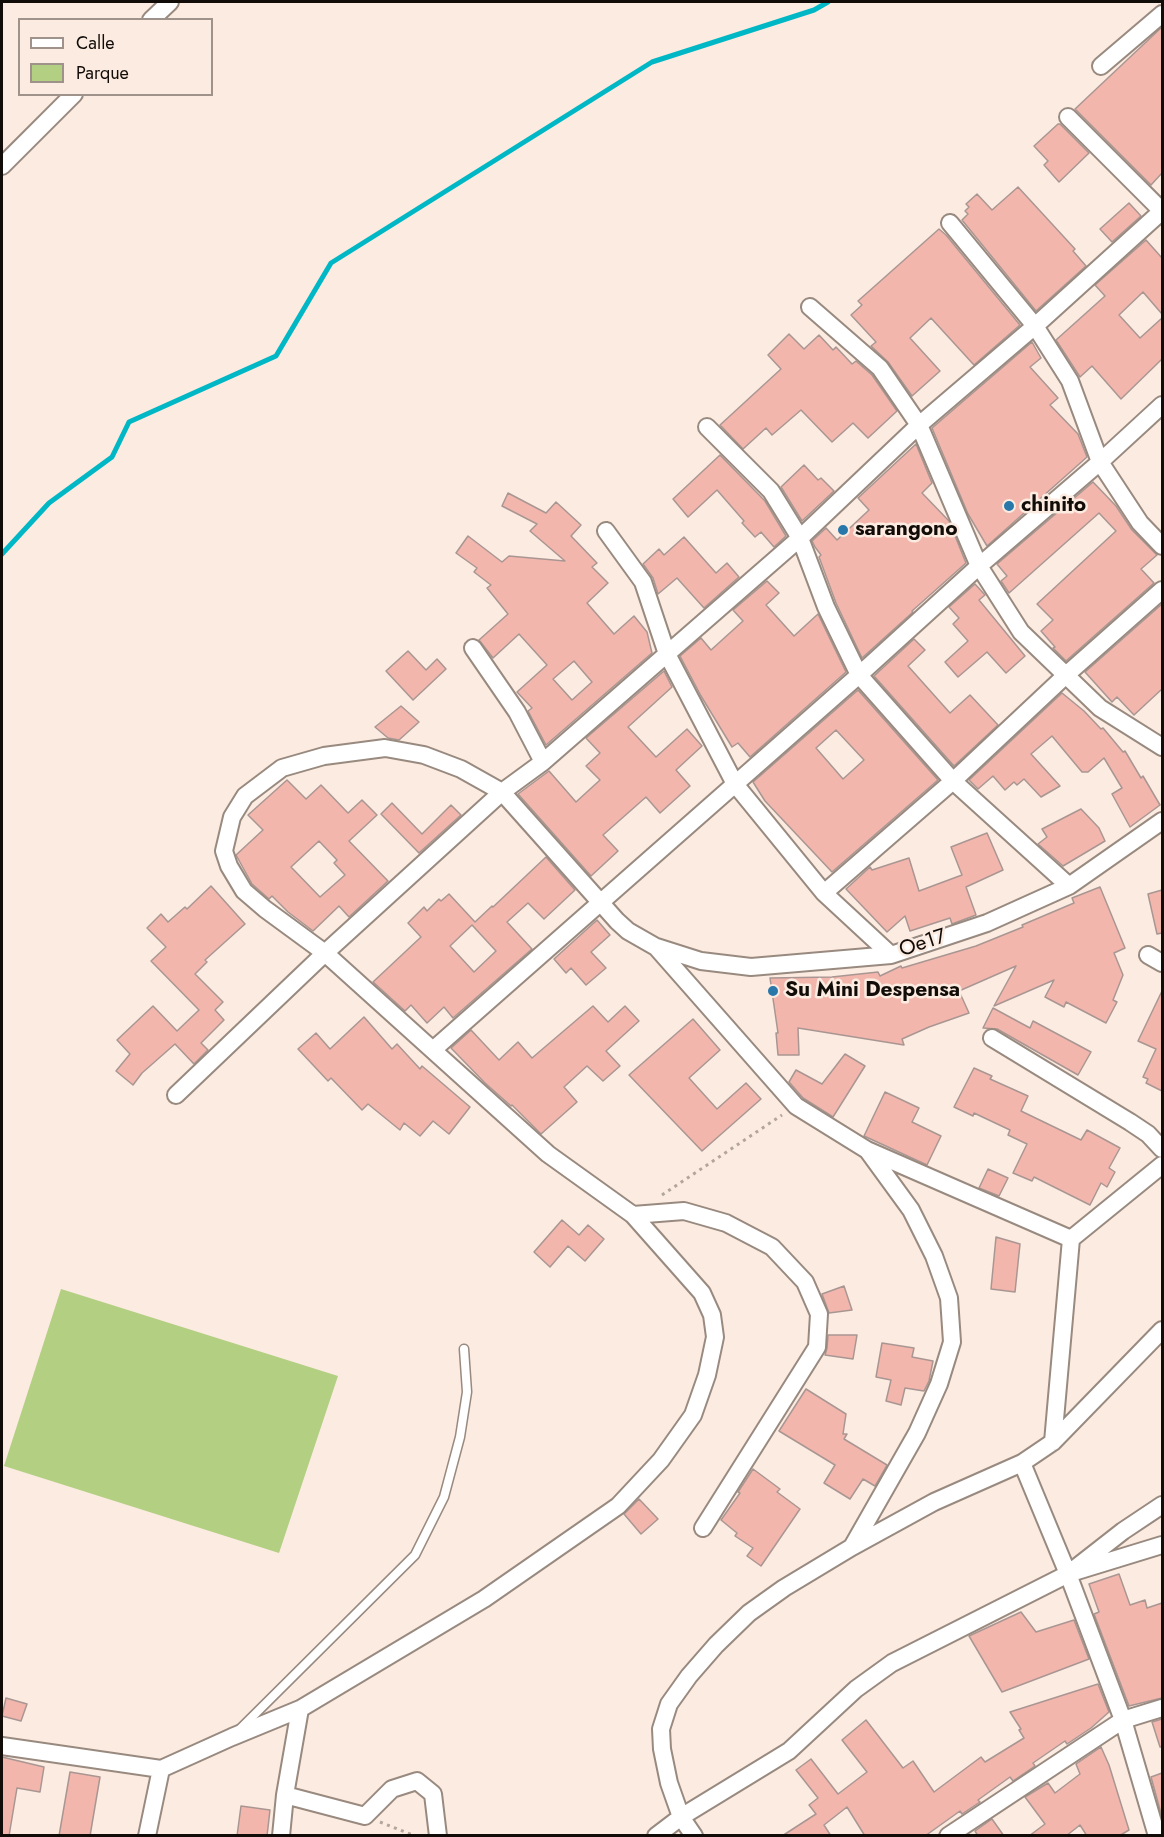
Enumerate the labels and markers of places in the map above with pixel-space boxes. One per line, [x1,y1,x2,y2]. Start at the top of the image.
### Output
place label: chinito [1021,493,1086,519]
marker: chinito [1002,499,1016,513]
place label: sarangono [855,517,958,543]
marker: sarangono [836,523,850,537]
place label: Su Mini Despensa [785,978,960,1004]
marker: Su Mini Despensa [766,984,780,998]

